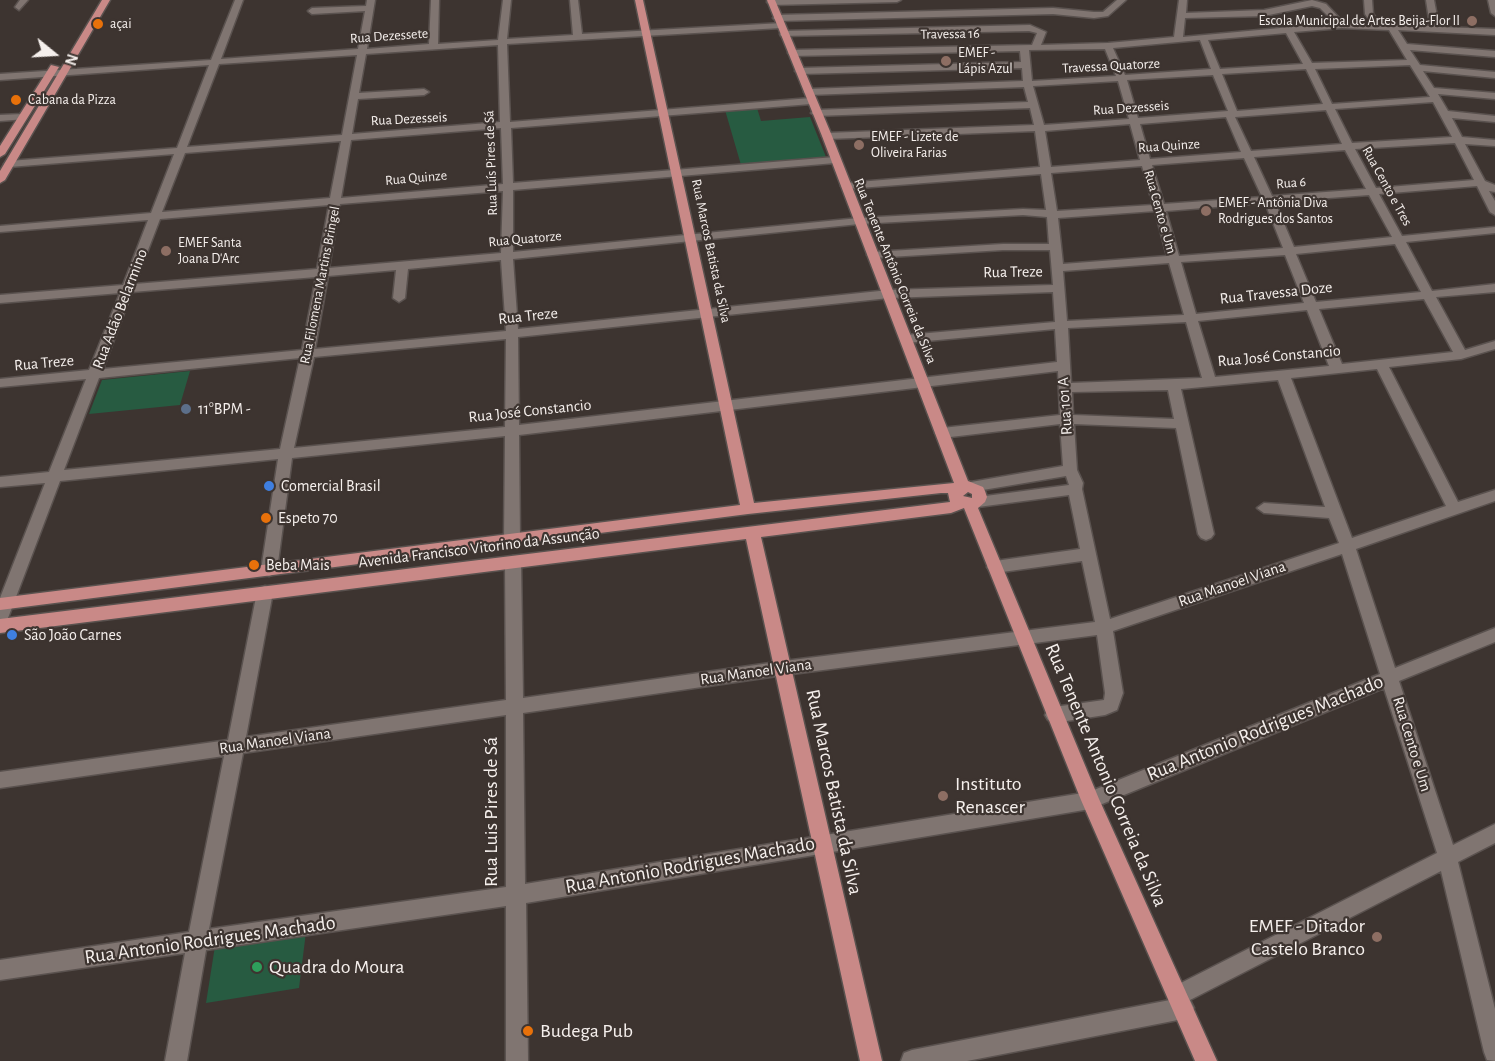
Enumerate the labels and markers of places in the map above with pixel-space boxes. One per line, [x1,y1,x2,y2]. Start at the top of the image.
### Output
place label: Escola Municipal de Artes Beija-Flor II [1258,13,1460,29]
marker: Escola Municipal de Artes Beija-Flor II [1465,14,1479,28]
place label: açai [110,16,132,32]
marker: açai [91,17,105,31]
place label: EMEF - Lápis Azul [958,45,1013,78]
marker: EMEF - Lápis Azul [939,54,953,68]
place label: Cabana da Pizza [28,92,116,108]
marker: Cabana da Pizza [9,93,23,107]
place label: EMEF - Lizete de Oliveira Farias [871,129,959,162]
marker: EMEF - Lizete de Oliveira Farias [852,138,866,152]
place label: EMEF - Antônia Diva Rodrigues dos Santos [1218,195,1333,228]
marker: EMEF - Antônia Diva Rodrigues dos Santos [1199,204,1213,218]
place label: EMEF Santa Joana D'Arc [178,235,242,268]
marker: EMEF Santa Joana D'Arc [159,244,173,258]
place label: 11°BPM - [198,399,251,419]
marker: 11°BPM - [179,402,193,416]
place label: Comercial Brasil [281,476,381,496]
marker: Comercial Brasil [262,479,276,493]
place label: Espeto 70 [278,508,338,528]
marker: Espeto 70 [259,511,273,525]
place label: Beba Mais [266,555,330,575]
marker: Beba Mais [247,558,261,572]
place label: São João Carnes [24,625,122,645]
marker: São João Carnes [5,628,19,642]
place label: Instituto Renascer [955,772,1025,819]
marker: Instituto Renascer [936,789,950,803]
place label: EMEF - Ditador Castelo Branco [1249,914,1365,961]
marker: EMEF - Ditador Castelo Branco [1370,930,1384,944]
place label: Quadra do Moura [269,955,405,979]
marker: Quadra do Moura [250,960,264,974]
place label: Budega Pub [540,1019,633,1043]
marker: Budega Pub [521,1024,535,1038]

